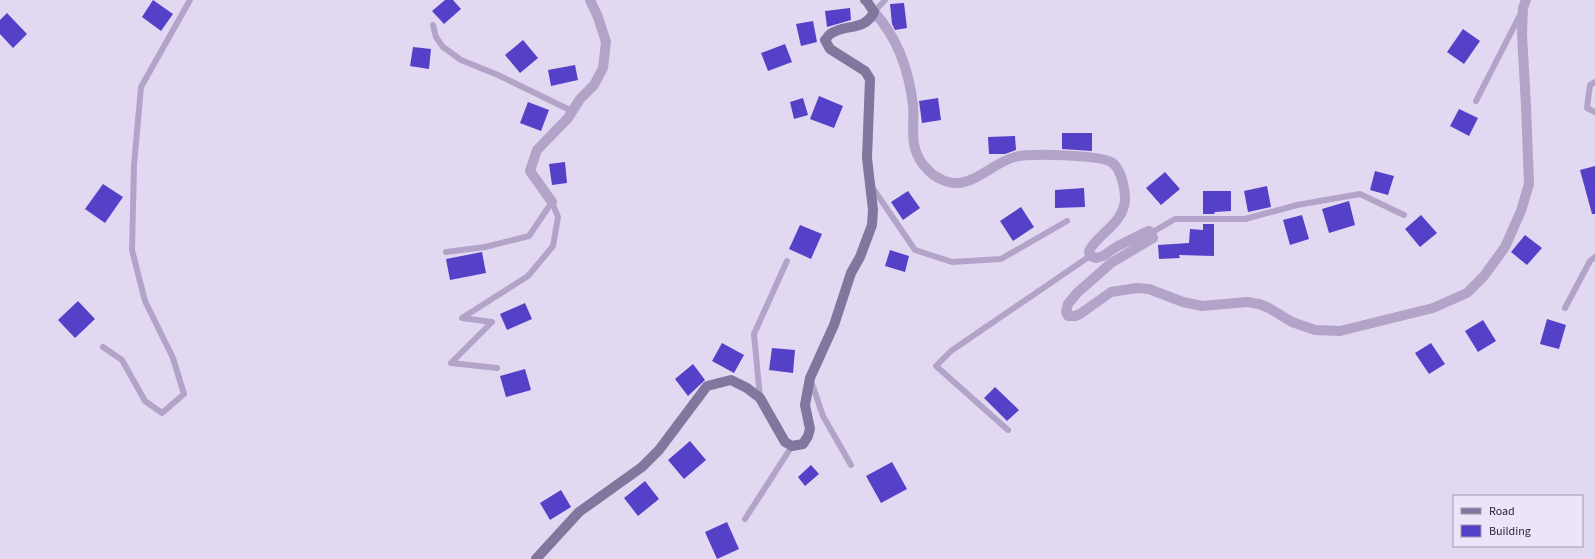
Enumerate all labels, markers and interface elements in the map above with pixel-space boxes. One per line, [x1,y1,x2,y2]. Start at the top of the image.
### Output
legend [1453,495,1583,547]
text: Road [1489,503,1515,520]
text: Building [1489,523,1531,540]

